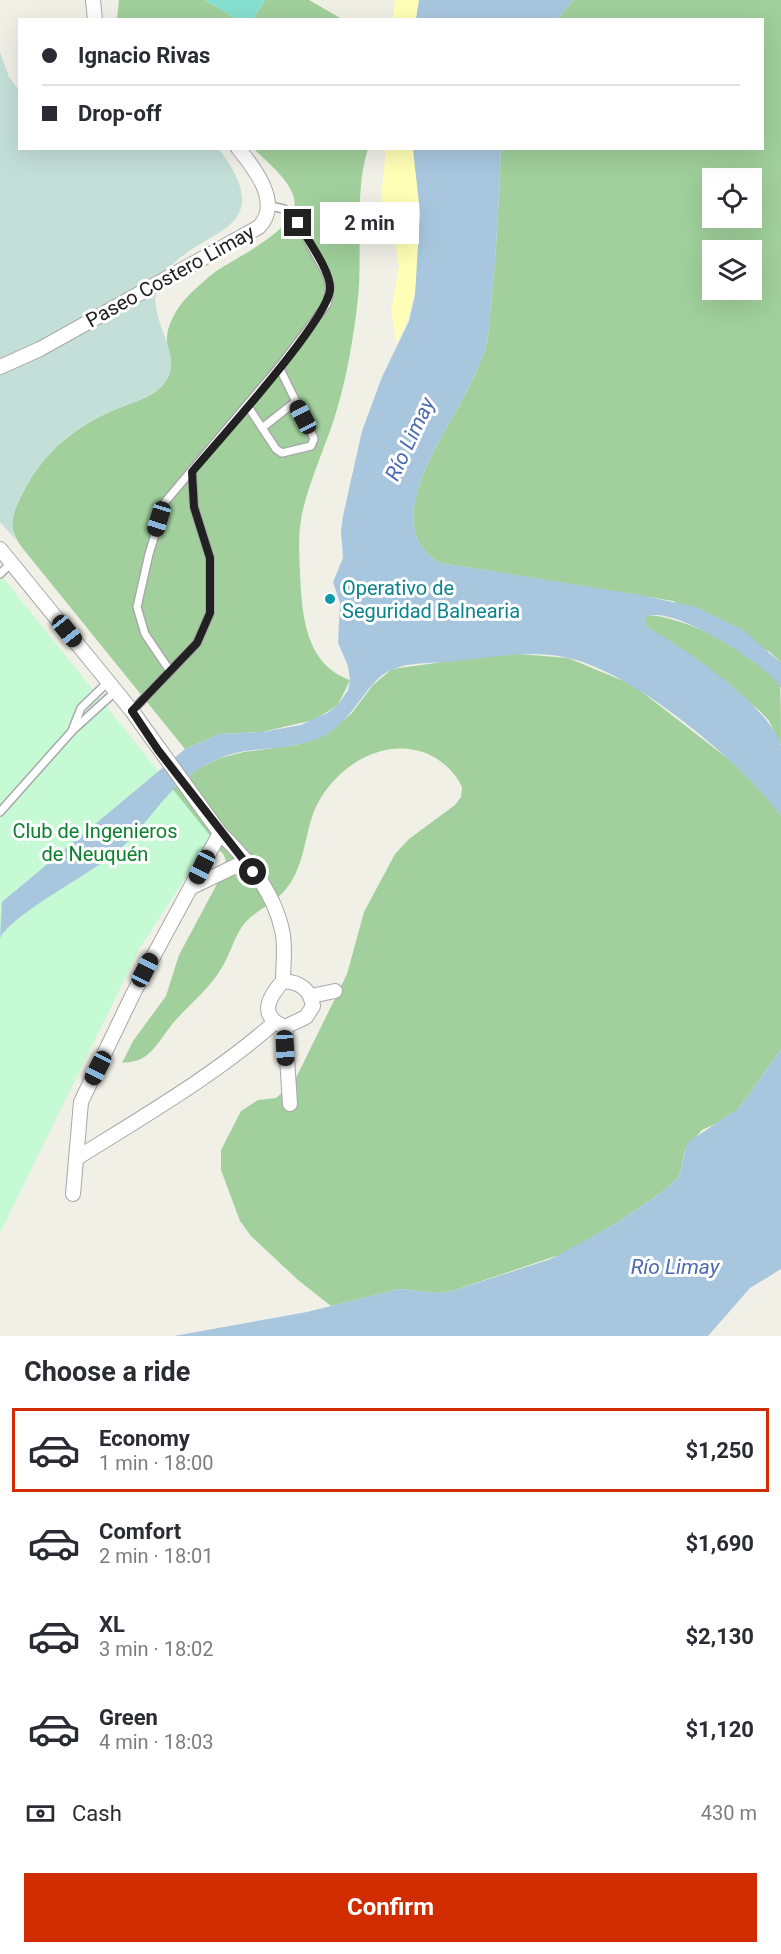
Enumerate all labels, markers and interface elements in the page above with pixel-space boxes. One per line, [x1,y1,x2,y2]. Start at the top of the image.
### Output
text: Ignacio Rivas [78,43,210,68]
text: Drop-off [78,101,162,126]
map controls [702,168,762,300]
button: locate [702,168,762,228]
callout: 2 min [319,202,418,244]
route end [284,209,311,236]
text: 2 min [344,211,395,235]
street label: Paseo Costero Limay [82,219,259,332]
button: layers [702,240,762,300]
water label: Río Limay [380,392,440,484]
car [287,397,319,437]
car [145,499,173,539]
place label: Operativo de Seguridad Balnearia [342,576,520,623]
marker: Operativo de Seguridad Balnearia [323,592,337,606]
car [49,611,85,651]
park label: Club de Ingenieros de Neuquén [12,819,178,866]
car [186,847,218,887]
route start [239,858,266,885]
car [129,950,161,990]
car [275,1030,295,1066]
car [82,1048,114,1088]
water label: Río Limay [631,1255,721,1279]
text: Choose a ride [24,1356,190,1388]
icon: car [27,1423,81,1477]
text: Economy [99,1426,190,1451]
text: $1,250 [685,1438,754,1463]
text: 1 min · 18:00 [99,1451,214,1475]
icon: car [27,1516,81,1570]
text: Comfort [99,1519,181,1544]
text: $1,690 [685,1531,754,1556]
text: 2 min · 18:01 [99,1544,214,1568]
icon: car [27,1609,81,1663]
text: XL [99,1612,125,1637]
text: $2,130 [685,1624,754,1649]
text: 3 min · 18:02 [99,1637,214,1661]
icon: car [27,1702,81,1756]
text: Green [99,1705,158,1730]
text: $1,120 [685,1717,754,1742]
text: 4 min · 18:03 [99,1730,214,1754]
icon: cash [24,1797,57,1830]
text: Cash [72,1801,122,1826]
text: 430 m [701,1801,757,1825]
button: Confirm [24,1873,757,1942]

